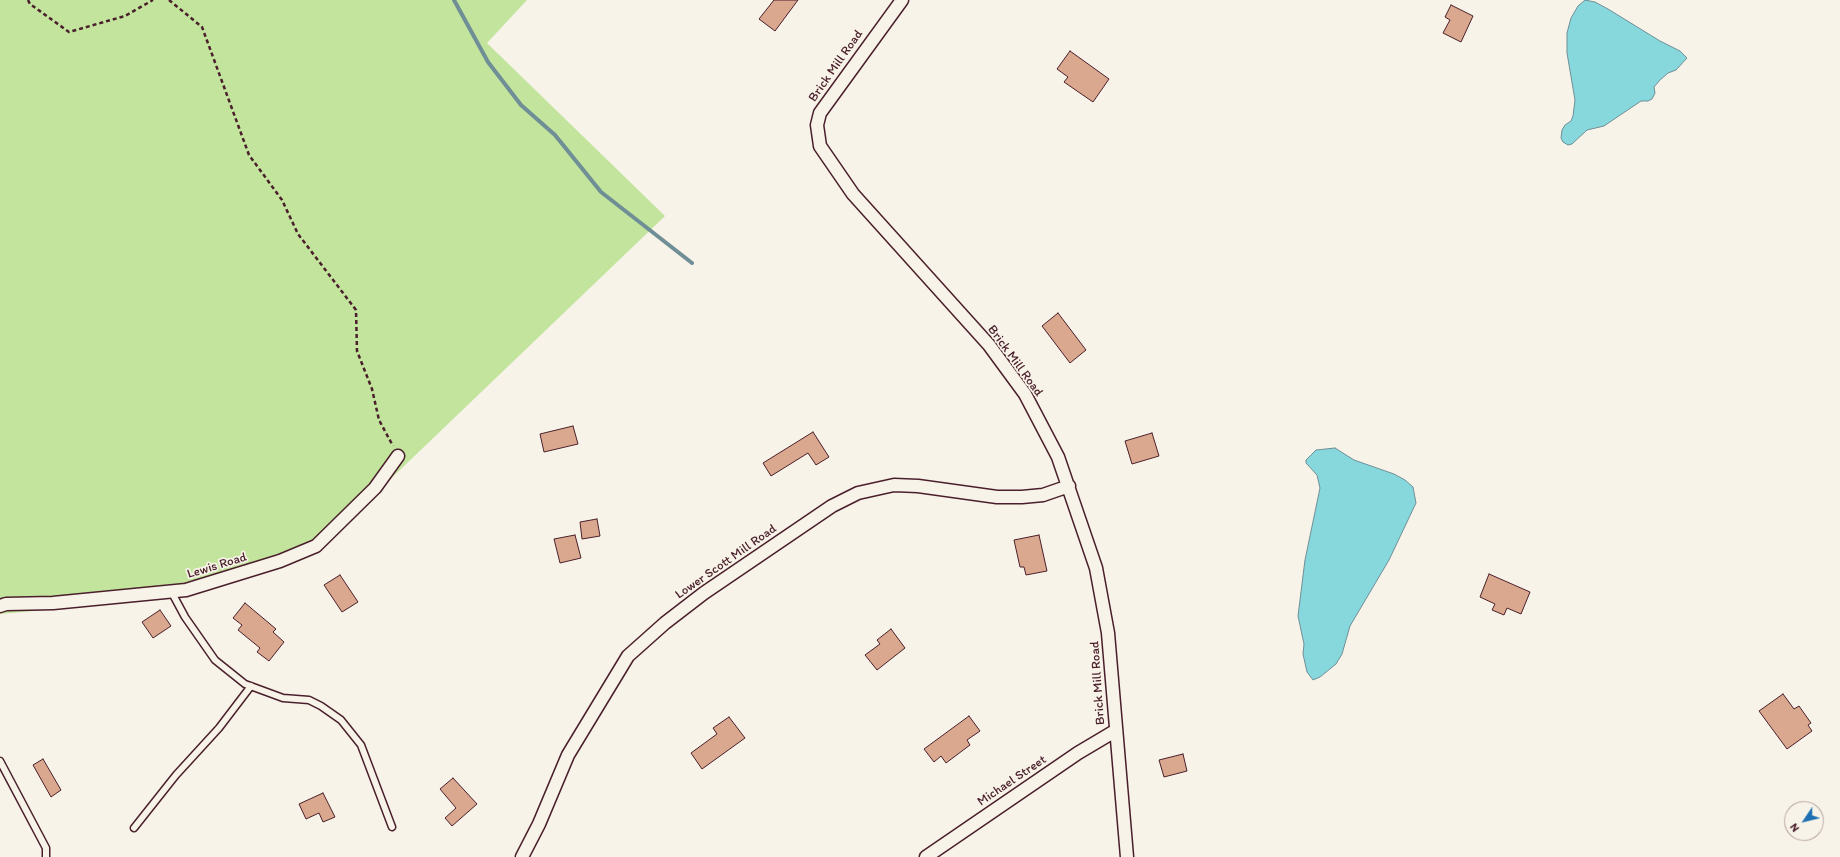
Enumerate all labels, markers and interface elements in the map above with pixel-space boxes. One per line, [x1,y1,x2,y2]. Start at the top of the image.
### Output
street label: Brick Mill Road [805,27,867,105]
street label: Brick Mill Road [984,322,1046,400]
street label: Lower Scott Mill Road [672,521,780,603]
street label: Lewis Road [185,550,249,582]
street label: Brick Mill Road [1087,640,1109,726]
street label: Michael Street [975,752,1049,810]
north arrow [1784,801,1824,841]
text: N [1787,821,1802,834]

